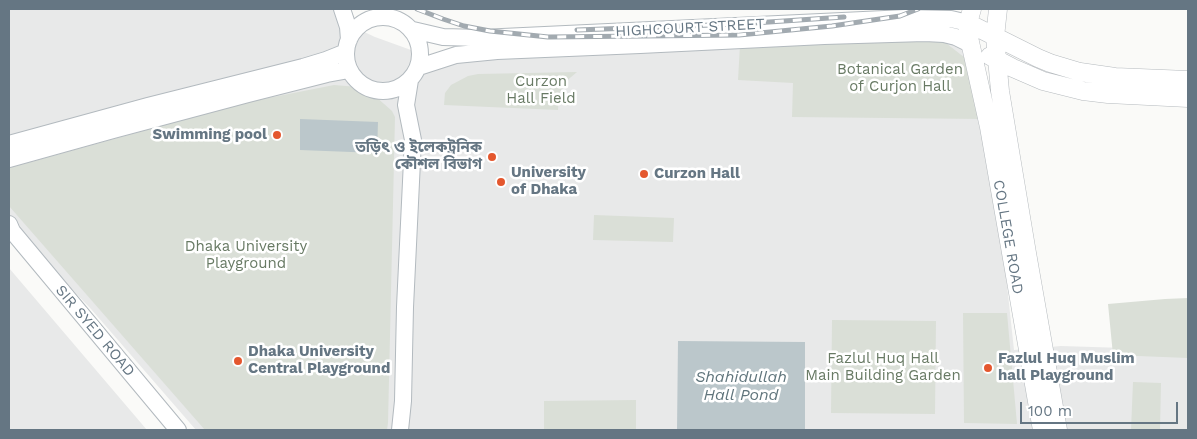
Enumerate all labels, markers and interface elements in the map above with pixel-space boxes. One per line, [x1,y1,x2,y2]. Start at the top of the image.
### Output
street label: HIGHCOURT STREET [615,15,765,41]
park label: Botanical Garden of Curjon Hall [837,61,963,96]
park label: Curzon Hall Field [506,73,576,108]
place label: Swimming pool [153,126,267,144]
marker: Swimming pool [271,129,283,141]
place label: তড়িৎ ও ইলেকট্রনিক কৌশল বিভাগ [355,139,482,174]
marker: তড়িৎ ও ইলেকট্রনিক কৌশল বিভাগ [486,151,498,163]
place label: University of Dhaka [511,164,586,199]
place label: Curzon Hall [654,165,740,183]
marker: Curzon Hall [638,168,650,180]
marker: University of Dhaka [495,176,507,188]
street label: COLLEGE ROAD [989,178,1027,296]
park label: Dhaka University Playground [185,238,307,273]
street label: SIR SYED ROAD [52,282,138,380]
place label: Dhaka University Central Playground [248,343,390,378]
park label: Fazlul Huq Hall Main Building Garden [805,350,961,385]
place label: Fazlul Huq Muslim hall Playground [998,350,1135,385]
marker: Dhaka University Central Playground [232,355,244,367]
marker: Fazlul Huq Muslim hall Playground [982,362,994,374]
water label: Shahidullah Hall Pond [695,367,787,405]
scale bar [1022,392,1180,424]
text: 100 m [1028,402,1072,420]

